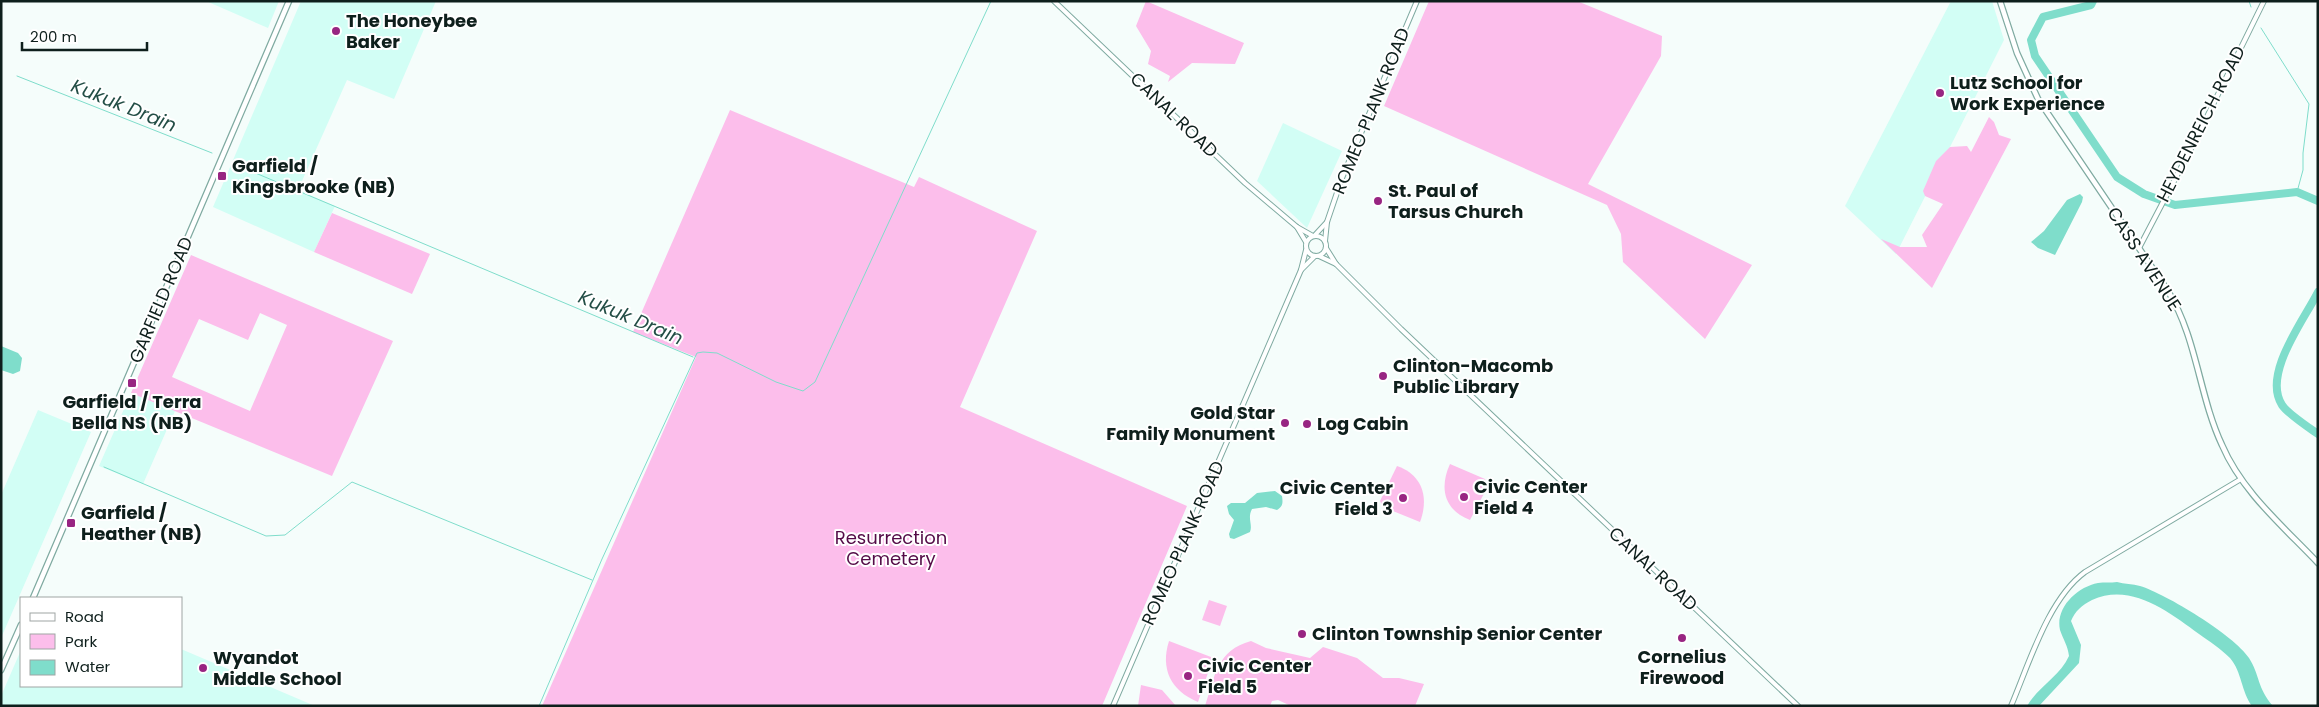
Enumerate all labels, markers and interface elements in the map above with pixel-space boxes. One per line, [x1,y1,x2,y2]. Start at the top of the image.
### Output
place label: The Honeybee Baker [346,8,477,54]
scale bar [22,20,148,52]
street label: ROMEO PLANK ROAD [1326,24,1415,198]
marker: The Honeybee Baker [330,25,342,37]
text: 200 m [30,26,77,47]
street label: HEYDENREICH ROAD [2150,41,2251,206]
street label: CANAL ROAD [1125,66,1224,163]
place label: Lutz School for Work Experience [1950,70,2105,116]
water label: Kukuk Drain [67,72,180,139]
marker: Lutz School for Work Experience [1934,87,1946,99]
place label: Garfield / Kingsbrooke (NB) [232,153,396,199]
marker: Garfield / Kingsbrooke (NB) [216,170,228,182]
place label: St. Paul of Tarsus Church [1388,178,1523,224]
marker: St. Paul of Tarsus Church [1372,195,1384,207]
street label: CASS AVENUE [2101,202,2187,316]
street label: GARFIELD ROAD [123,233,198,367]
water label: Kukuk Drain [574,283,687,352]
place label: Clinton-Macomb Public Library [1393,353,1553,399]
marker: Clinton-Macomb Public Library [1377,370,1389,382]
marker: Garfield / Terra Bella NS (NB) [126,377,138,389]
place label: Garfield / Terra Bella NS (NB) [62,389,202,435]
place label: Gold Star Family Monument [1106,400,1275,446]
place label: Log Cabin [1317,411,1409,436]
marker: Gold Star Family Monument [1279,417,1291,429]
marker: Log Cabin [1301,418,1313,430]
street label: ROMEO PLANK ROAD [1135,457,1230,629]
place label: Civic Center Field 4 [1474,474,1588,520]
place label: Civic Center Field 3 [1280,475,1393,521]
marker: Civic Center Field 4 [1458,491,1470,503]
marker: Civic Center Field 3 [1397,492,1409,504]
place label: Garfield / Heather (NB) [81,500,202,546]
marker: Garfield / Heather (NB) [65,517,77,529]
street label: CANAL ROAD [1603,521,1703,616]
park label: Resurrection Cemetery [835,525,947,571]
legend [20,597,182,687]
text: Road [65,606,104,627]
place label: Clinton Township Senior Center [1312,621,1602,646]
marker: Clinton Township Senior Center [1296,628,1308,640]
text: Park [65,631,97,652]
marker: Cornelius Firewood [1676,632,1688,644]
place label: Cornelius Firewood [1638,644,1726,690]
place label: Wyandot Middle School [213,645,342,691]
place label: Civic Center Field 5 [1198,653,1312,699]
text: Water [65,656,111,677]
marker: Wyandot Middle School [197,662,209,674]
marker: Civic Center Field 5 [1182,670,1194,682]

